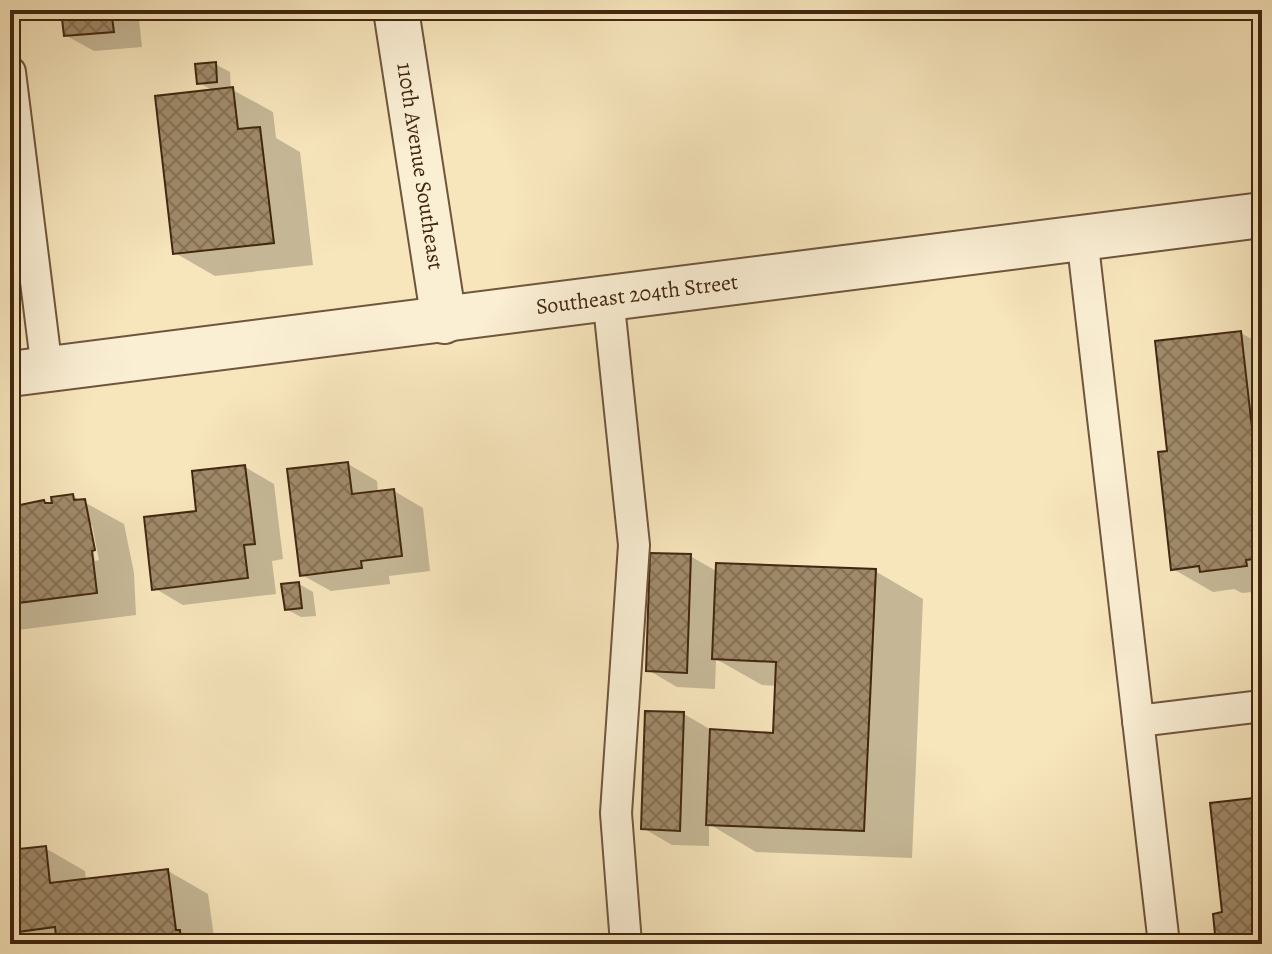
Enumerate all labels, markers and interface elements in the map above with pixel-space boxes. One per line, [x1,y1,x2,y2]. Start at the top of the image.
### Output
street label: 110th Avenue Southeast [389,60,451,272]
street label: Southeast 204th Street [534,267,740,322]

